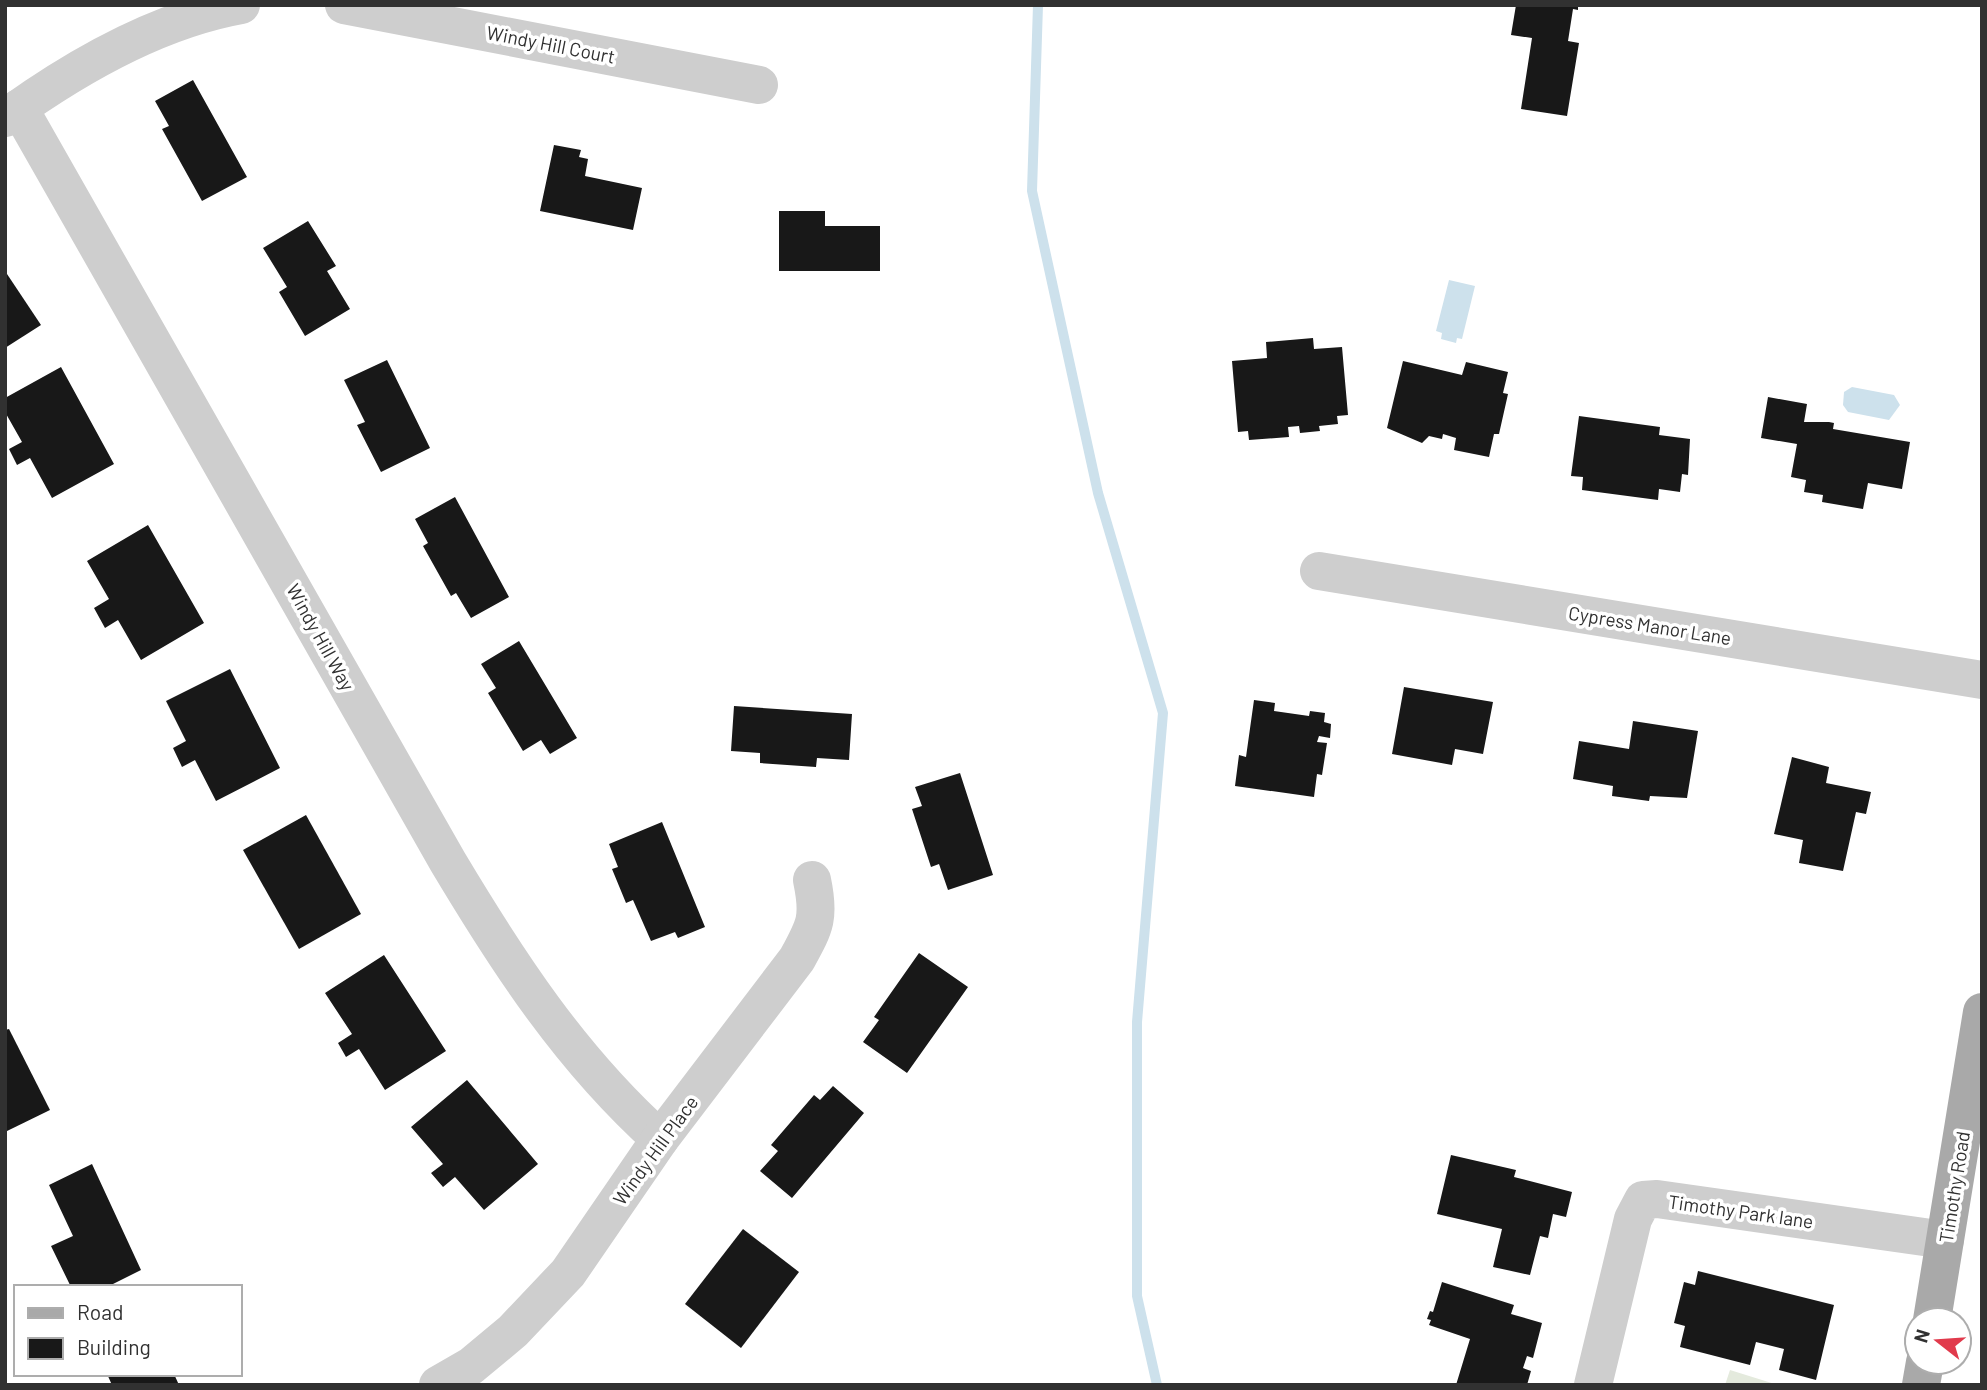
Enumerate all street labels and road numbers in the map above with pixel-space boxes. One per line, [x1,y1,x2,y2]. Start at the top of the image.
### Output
street label: Windy Hill Court [485,20,617,68]
street label: Windy Hill Way [282,580,360,695]
street label: Cypress Manor Lane [1567,601,1733,649]
street label: Windy Hill Place [608,1091,702,1209]
street label: Timothy Road [1934,1130,1974,1244]
street label: Timothy Park lane [1667,1189,1815,1233]

